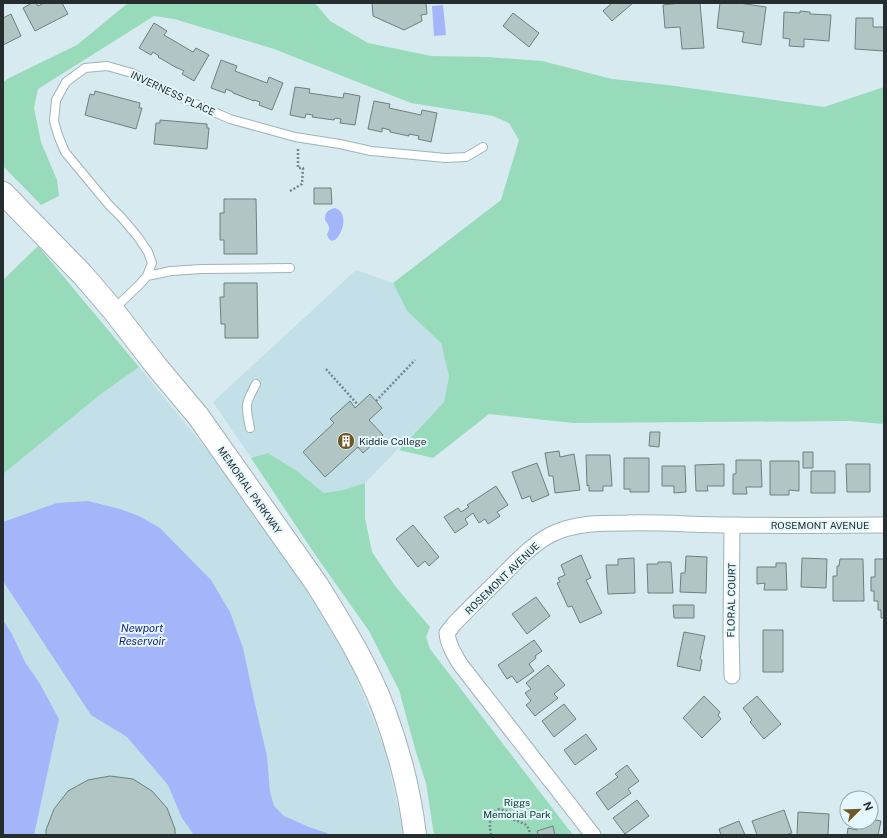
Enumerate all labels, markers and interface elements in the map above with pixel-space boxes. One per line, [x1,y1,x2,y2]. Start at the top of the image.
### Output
street label: INVERNESS PLACE [129,68,217,118]
building icon: Kiddie College [336,431,356,451]
place label: Kiddie College [359,435,427,447]
street label: MEMORIAL PARKWAY [215,444,285,536]
street label: ROSEMONT AVENUE [771,519,869,531]
street label: ROSEMONT AVENUE [462,539,542,617]
street label: FLORAL COURT [724,563,738,637]
water label: Newport Reservoir [119,622,166,647]
north arrow [839,790,879,830]
park label: Riggs Memorial Park [483,796,551,820]
text: N [861,800,875,812]

